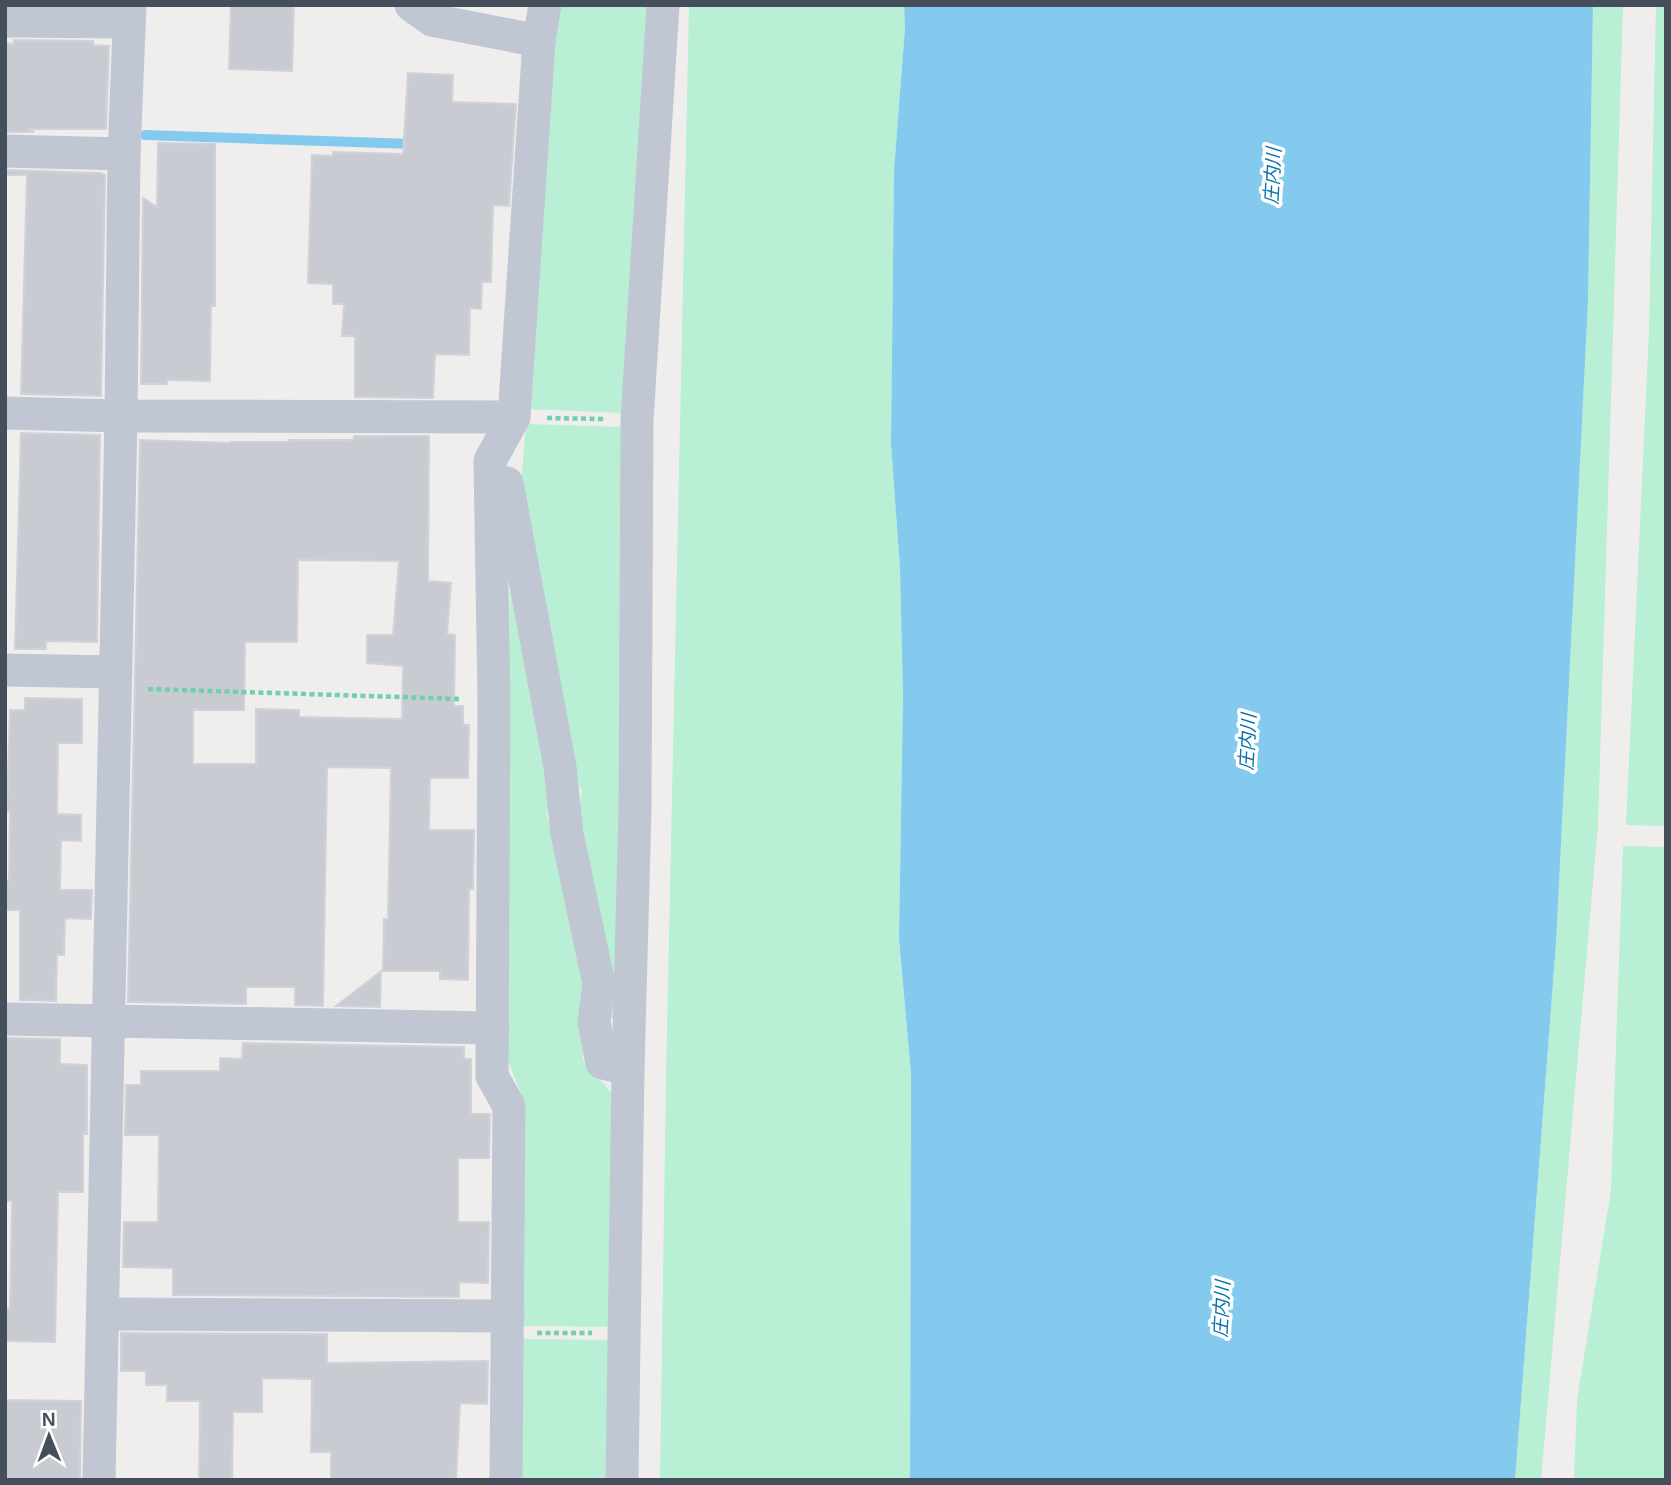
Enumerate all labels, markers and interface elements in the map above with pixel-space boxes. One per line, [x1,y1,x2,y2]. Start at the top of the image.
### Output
water label: 庄内川 [1261,145,1285,205]
water label: 庄内川 [1236,711,1260,771]
water label: 庄内川 [1210,1278,1234,1338]
north arrow [14,1401,84,1471]
text: N [42,1409,56,1430]

